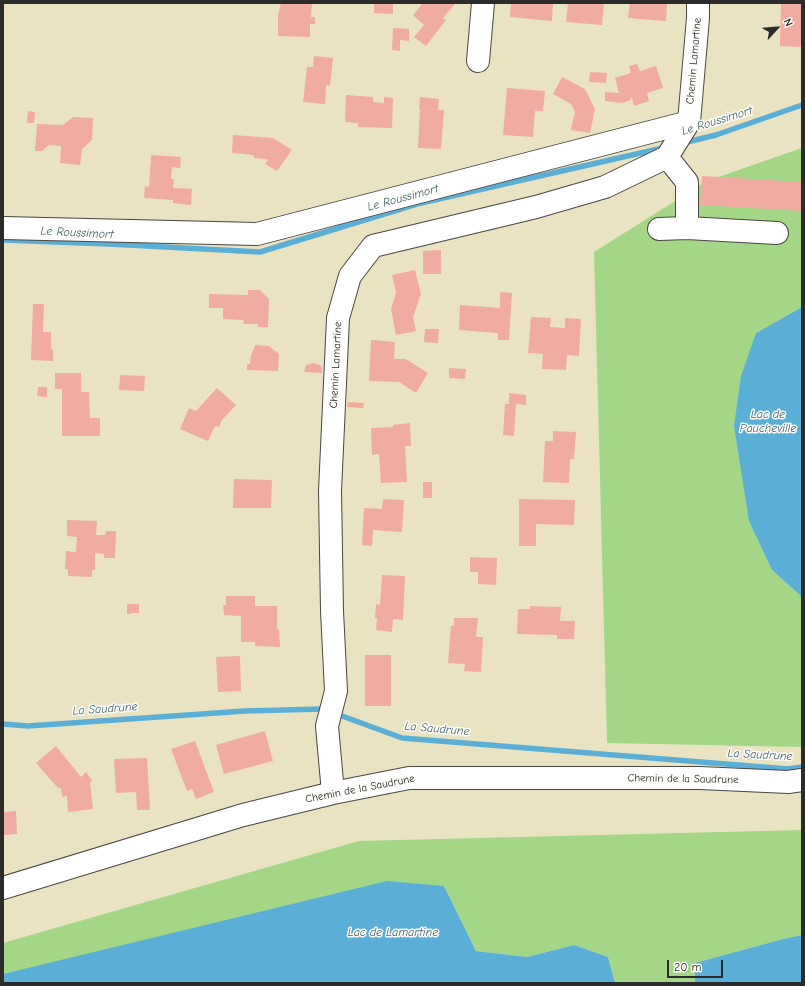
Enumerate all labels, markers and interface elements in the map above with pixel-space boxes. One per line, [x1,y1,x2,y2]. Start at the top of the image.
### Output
north arrow [757,8,797,48]
text: N [781,16,796,29]
street label: Chemin Lamartine [684,17,704,105]
water label: Le Roussimort [680,103,754,139]
water label: Le Roussimort [366,182,440,214]
water label: Le Roussimort [40,224,114,242]
street label: Chemin Lamartine [327,321,345,409]
water label: Lac de Paucheville [740,408,796,436]
water label: La Saudrune [72,700,138,718]
water label: La Saudrune [404,719,470,739]
water label: La Saudrune [727,746,793,764]
street label: Chemin de la Saudrune [627,771,739,787]
street label: Chemin de la Saudrune [304,772,416,806]
water label: Lac de Lamartine [348,926,438,940]
scale bar [669,952,725,978]
text: 20 m [674,960,702,974]

